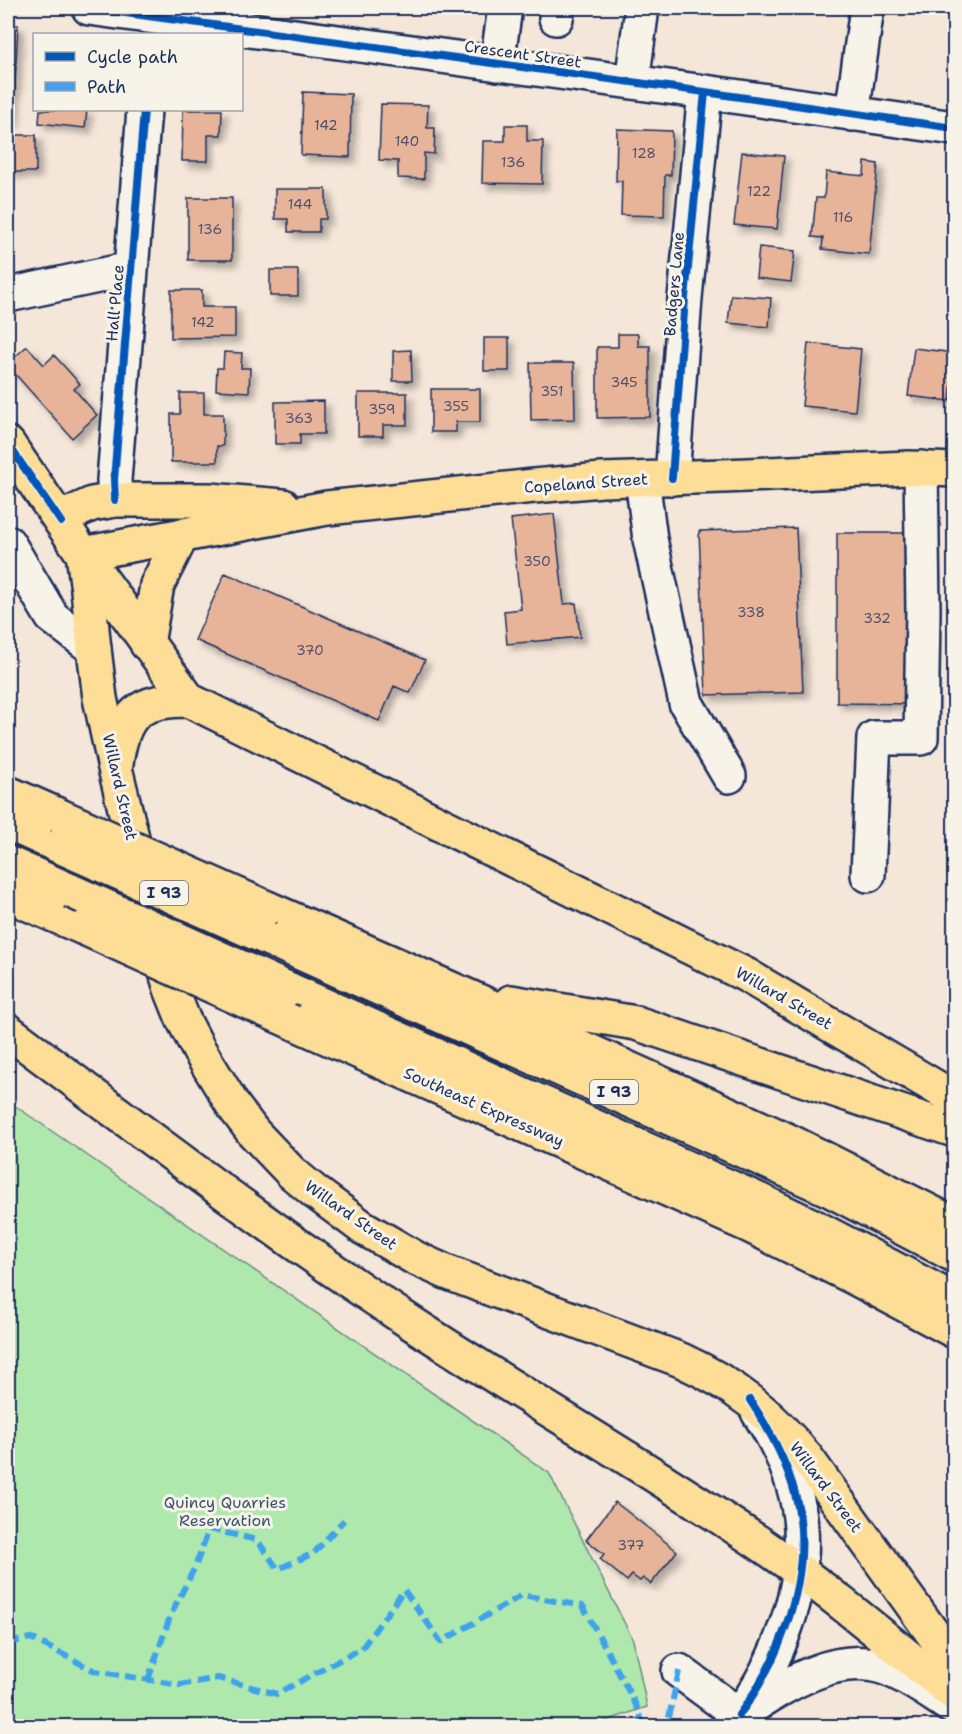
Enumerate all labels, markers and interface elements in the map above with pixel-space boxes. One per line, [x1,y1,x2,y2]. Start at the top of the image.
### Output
legend [33,33,243,111]
street label: Crescent Street [463,35,583,73]
text: Cycle path [87,45,178,69]
text: Path [87,75,126,99]
house number: 142 [314,116,338,134]
house number: 140 [395,132,419,150]
house number: 128 [632,144,656,162]
house number: 136 [501,153,525,171]
house number: 122 [747,182,771,200]
house number: 144 [288,195,312,213]
house number: 116 [833,208,853,226]
house number: 136 [198,220,222,238]
street label: Badgers Lane [659,231,689,337]
street label: Hall Place [101,264,129,342]
house number: 142 [191,313,215,331]
house number: 345 [610,373,638,391]
house number: 351 [540,382,564,400]
house number: 355 [443,397,469,415]
house number: 359 [368,400,396,418]
house number: 363 [285,409,313,427]
street label: Copeland Street [523,468,649,498]
house number: 350 [523,552,551,570]
house number: 338 [737,603,765,621]
house number: 332 [863,609,891,627]
house number: 370 [296,641,324,659]
street label: Willard Street [98,732,142,842]
road number: I 93 [140,881,188,905]
street label: Willard Street [732,962,836,1034]
street label: Southeast Expressway [401,1062,567,1152]
road number: I 93 [590,1080,638,1104]
street label: Willard Street [301,1175,401,1255]
street label: Willard Street [785,1437,867,1537]
park label: Quincy Quarries Reservation [164,1492,286,1531]
house number: 377 [617,1536,645,1554]

